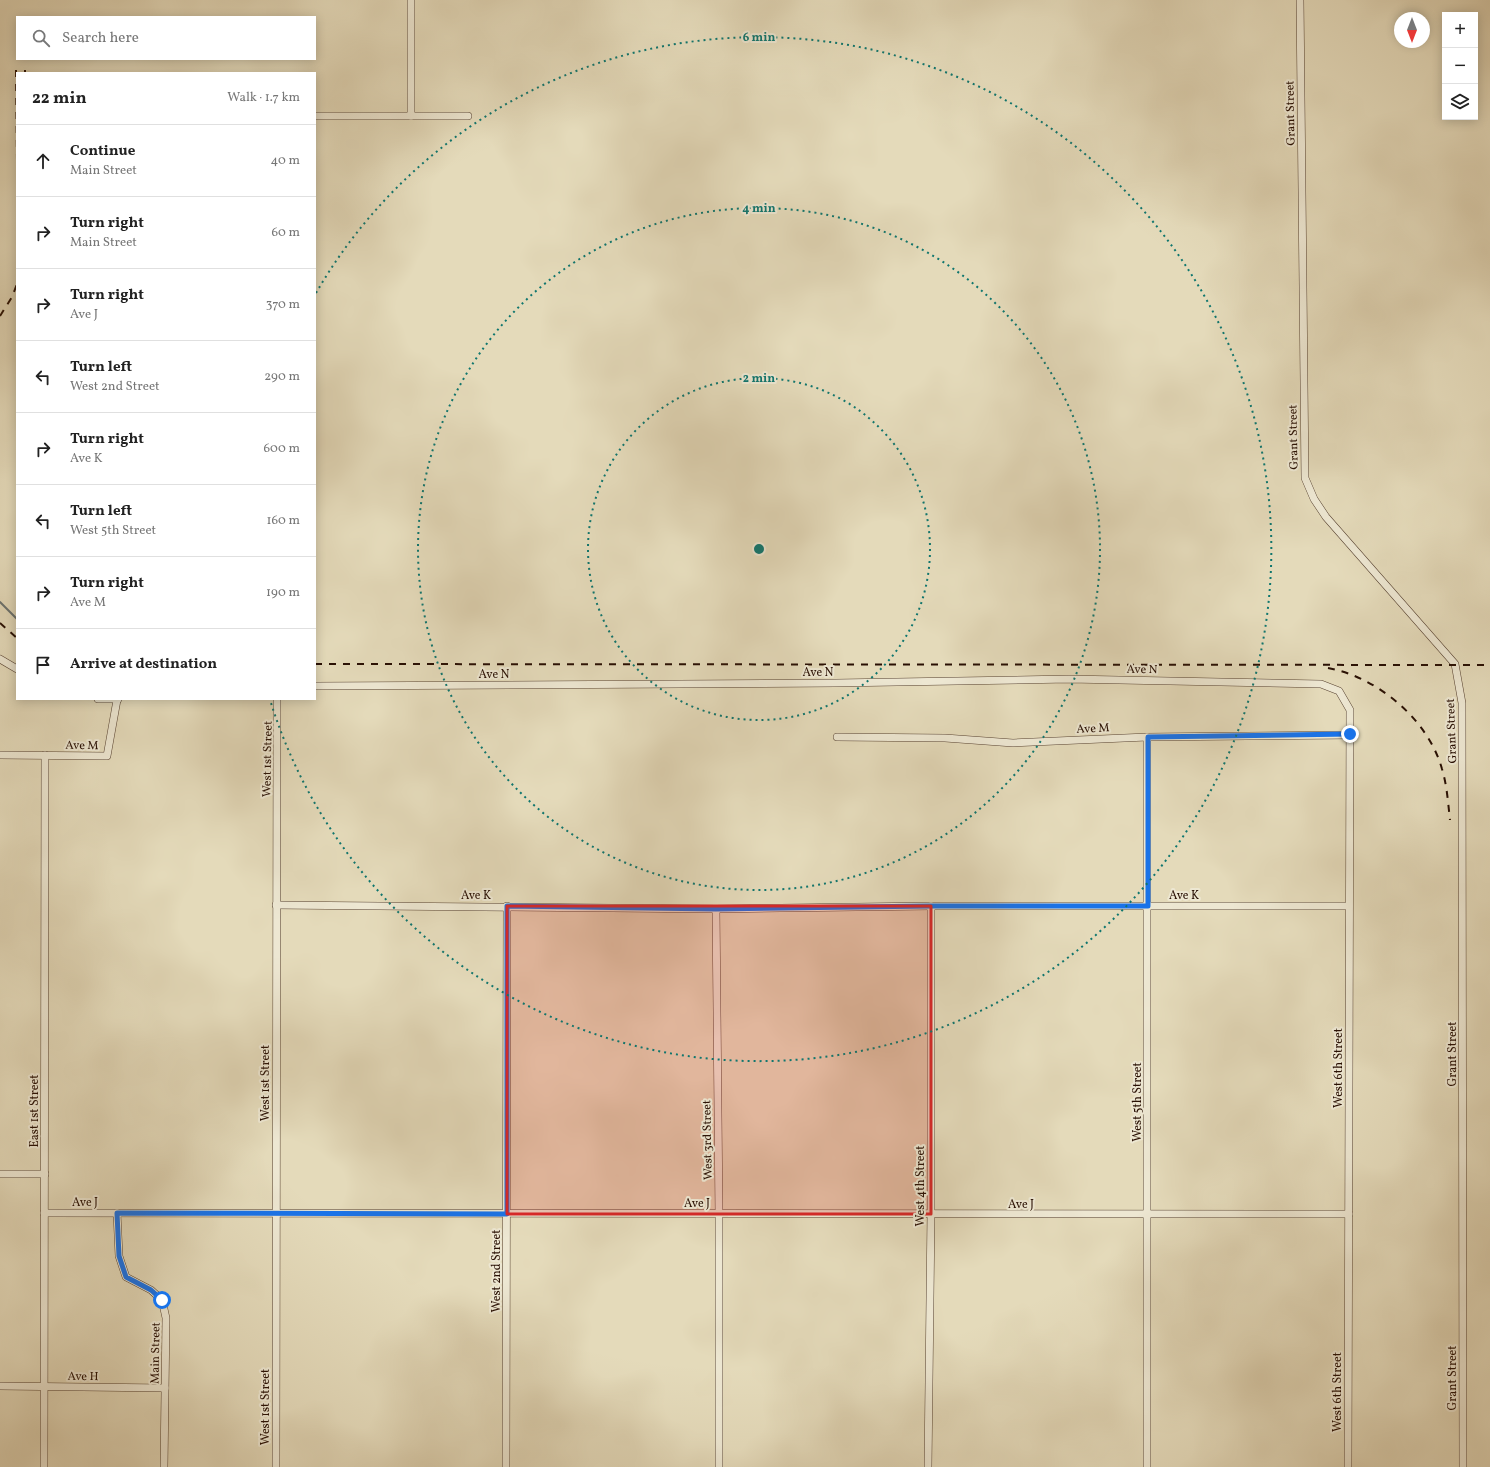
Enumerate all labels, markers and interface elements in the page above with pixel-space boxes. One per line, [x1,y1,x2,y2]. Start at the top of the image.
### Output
north arrow [1394,12,1430,48]
map controls [1442,12,1478,120]
button: + [1442,12,1478,48]
search box [16,16,316,60]
icon: search [30,27,52,49]
text: Search here [62,28,139,49]
text: 6 min [743,30,775,46]
button: − [1442,48,1478,84]
street label: Grant Street [1282,80,1300,146]
button: layers [1442,84,1478,120]
text: 22 min [32,87,87,110]
text: Walk · 1.7 km [227,89,300,107]
text: Continue [70,141,135,162]
icon: ahead [32,150,54,172]
text: 40 m [271,152,300,170]
text: Main Street [70,162,137,180]
text: 4 min [742,201,776,217]
text: Turn right [70,213,144,234]
icon: right [32,222,54,244]
text: 60 m [272,224,300,242]
text: Main Street [70,234,137,252]
text: Turn right [70,285,144,306]
icon: right [32,294,54,316]
text: 370 m [266,296,300,314]
text: Ave J [70,306,98,324]
text: Turn left [70,357,132,378]
icon: left [32,366,54,388]
text: 290 m [264,368,300,386]
text: 2 min [743,371,775,387]
text: West 2nd Street [70,378,160,396]
street label: Grant Street [1285,404,1303,470]
text: Turn right [70,429,144,450]
icon: right [32,438,54,460]
text: 600 m [263,440,300,458]
text: Ave K [70,450,103,468]
text: Turn left [70,501,132,522]
icon: left [32,510,54,532]
text: 160 m [266,512,300,530]
text: West 5th Street [70,522,156,540]
centre of rings [752,542,766,556]
text: Turn right [70,573,144,594]
icon: right [32,582,54,604]
text: 190 m [266,584,300,602]
text: Ave M [70,594,106,612]
icon: arrive [32,654,54,676]
text: Arrive at destination [70,654,217,675]
street label: Ave N [1126,662,1158,678]
street label: Ave N [803,665,834,681]
street label: Ave N [479,667,510,683]
street label: Grant Street [1443,698,1461,764]
street label: Ave M [1076,720,1110,738]
street label: West 1st Street [259,721,277,797]
route end [1341,725,1359,743]
street label: Ave M [65,738,99,754]
street label: Ave K [461,888,491,904]
street label: Ave K [1169,888,1199,904]
street label: Grant Street [1445,1021,1461,1087]
street label: West 6th Street [1331,1028,1347,1108]
street label: West 1st Street [258,1045,274,1121]
street label: West 5th Street [1130,1062,1146,1142]
street label: East 1st Street [27,1075,43,1147]
street label: West 3rd Street [699,1100,717,1180]
street label: West 4th Street [913,1146,929,1226]
street label: Ave J [72,1195,98,1211]
street label: Ave J [684,1196,710,1212]
street label: Ave J [1008,1197,1034,1213]
street label: West 2nd Street [489,1230,505,1312]
route start [153,1291,171,1309]
street label: Main Street [147,1322,165,1384]
street label: Grant Street [1445,1345,1461,1411]
street label: West 6th Street [1330,1352,1346,1432]
street label: Ave H [67,1369,99,1385]
street label: West 1st Street [258,1369,274,1445]

